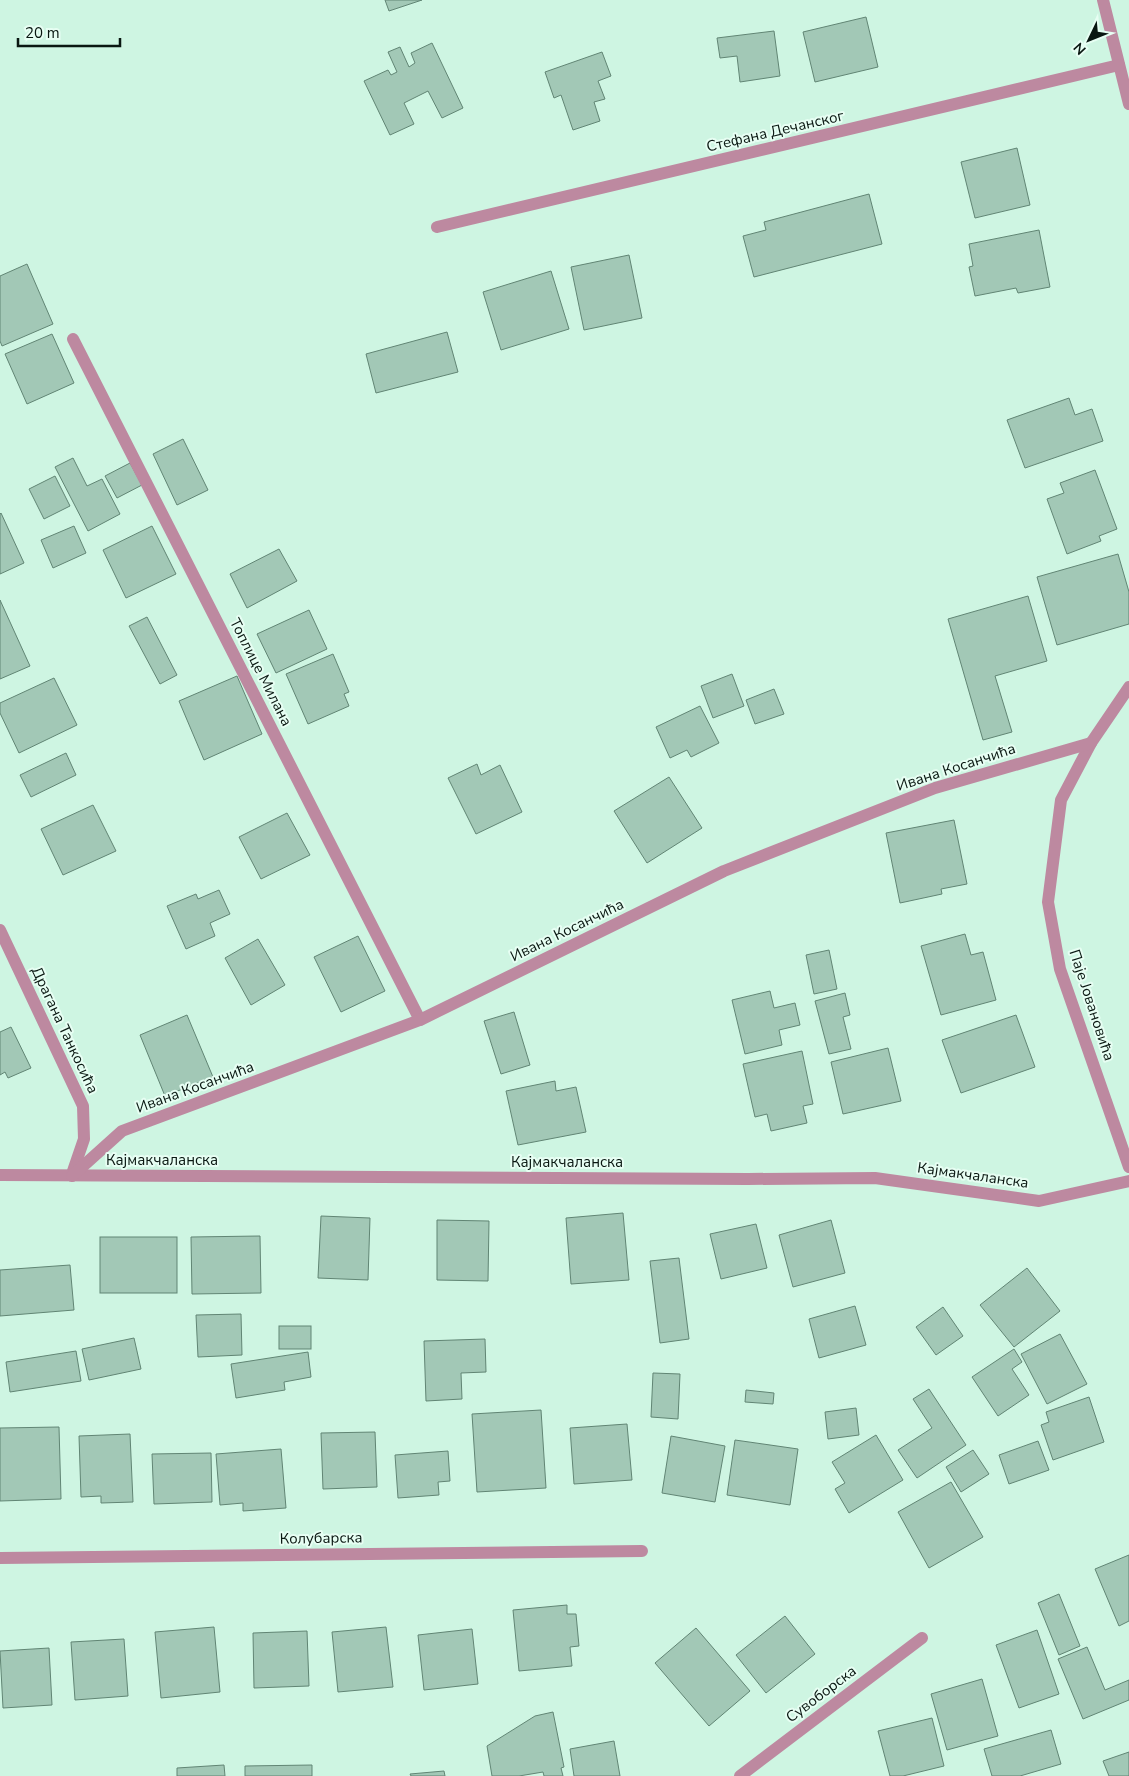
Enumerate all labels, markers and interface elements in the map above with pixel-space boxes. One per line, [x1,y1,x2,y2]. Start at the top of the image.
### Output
scale bar [18,15,120,47]
north arrow [1064,15,1114,65]
text: 20 m [25,23,60,43]
text: N [1069,38,1090,59]
street label: Стефана Дечанског [704,105,846,157]
street label: Топлице Милана [225,615,297,729]
street label: Ивана Косанчића [894,738,1018,796]
street label: Ивана Косанчића [507,894,627,966]
street label: Паје Јовановића [1065,947,1119,1063]
street label: Драгана Танкосића [27,963,103,1097]
street label: Ивана Косанчића [133,1056,257,1118]
street label: Кајмакчаланска [106,1150,218,1170]
street label: Кајмакчаланска [511,1152,623,1172]
street label: Кајмакчаланска [916,1157,1030,1193]
street label: Колубарска [279,1527,363,1549]
street label: Сувоборска [782,1661,860,1727]

